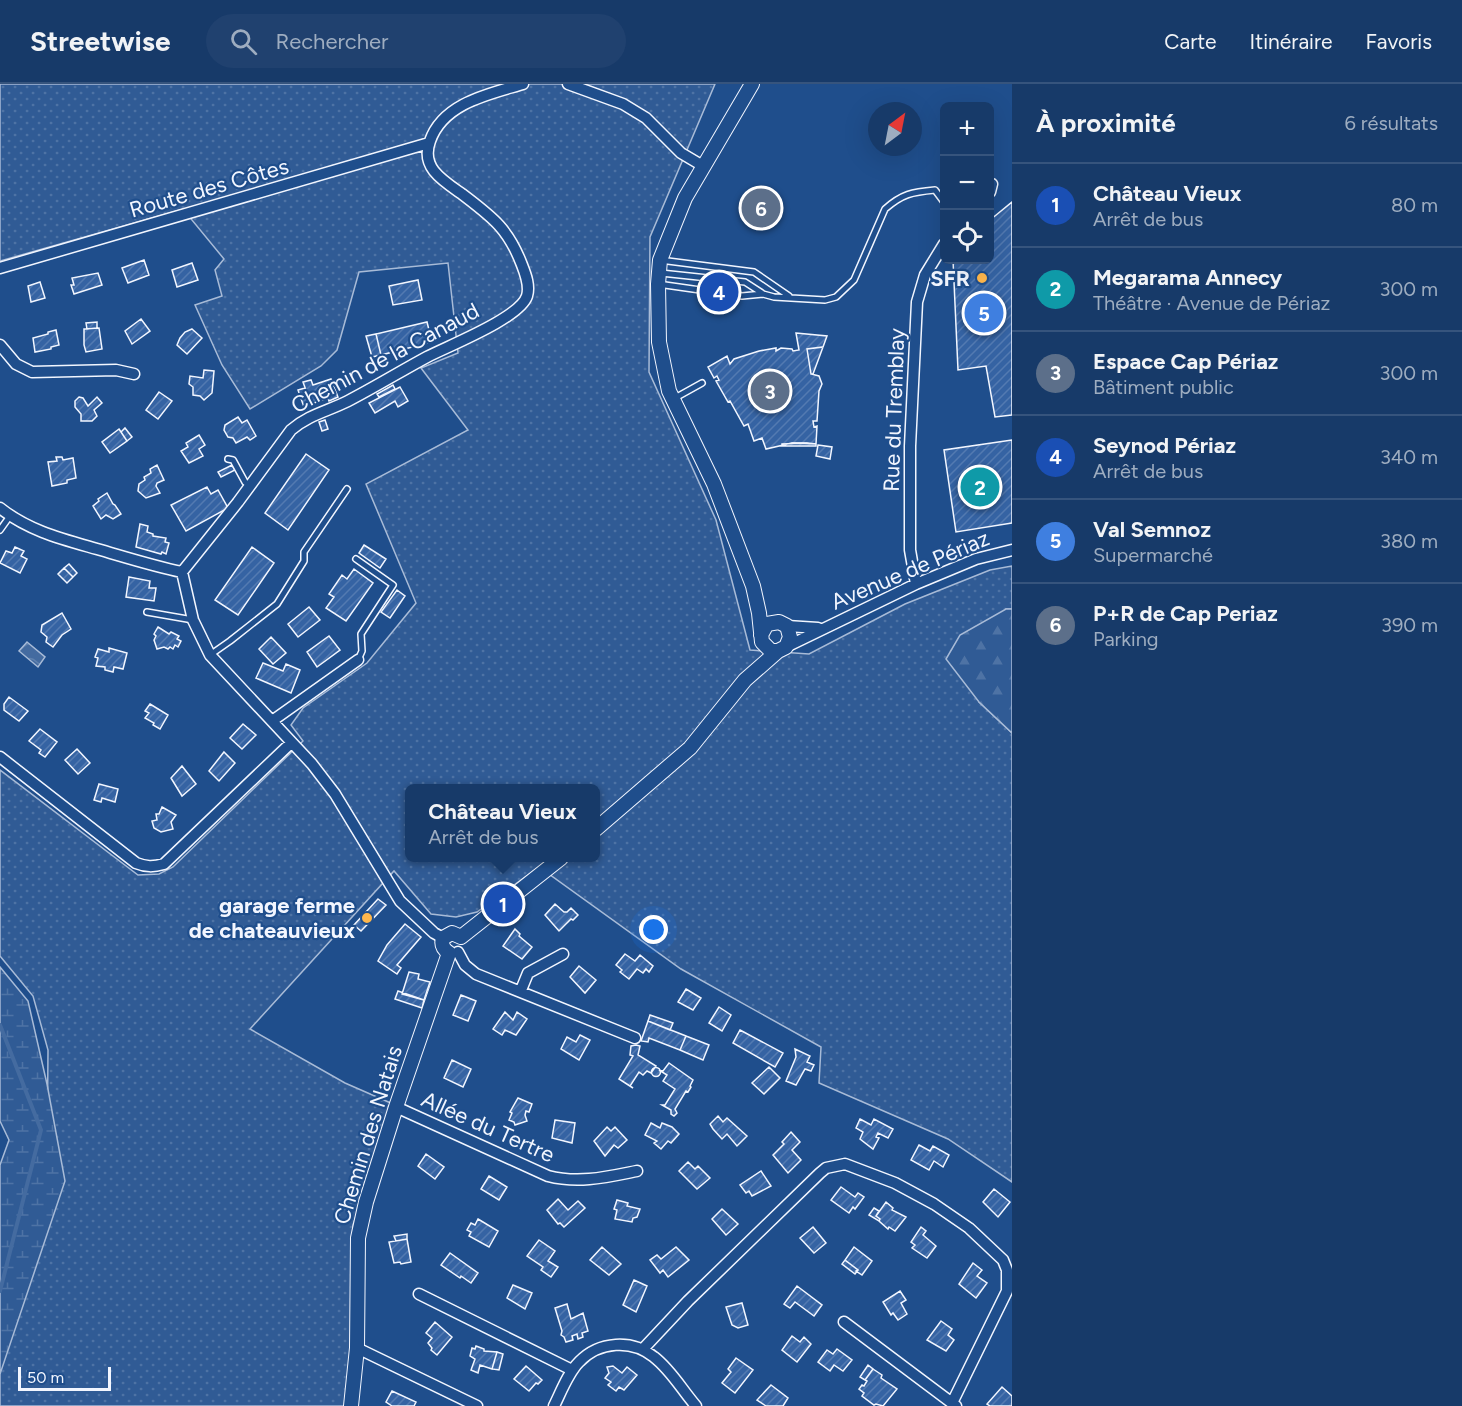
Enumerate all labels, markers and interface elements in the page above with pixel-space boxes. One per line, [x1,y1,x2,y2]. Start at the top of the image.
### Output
search box [206,14,626,68]
text: Streetwise [30,24,170,58]
icon: search [227,25,260,58]
text: Rechercher [275,28,388,55]
text: Carte [1164,29,1217,54]
text: Itinéraire [1250,29,1333,54]
text: Favoris [1366,29,1432,54]
north arrow [868,102,922,156]
map controls [940,102,994,264]
button: + [940,102,994,156]
text: À proximité [1036,107,1176,139]
text: 6 résultats [1345,111,1438,135]
street label: Route des Côtes [126,152,292,224]
button: − [940,156,994,210]
text: Château Vieux [1093,180,1242,207]
pin: 6 [742,186,780,230]
text: 1 [1051,193,1060,217]
text: 80 m [1391,193,1438,217]
text: Arrêt de bus [1093,207,1203,231]
button: locate [940,210,994,264]
text: Megarama Annecy [1093,264,1282,291]
place label: SFR [930,265,970,292]
pin: 4 [700,270,738,314]
marker: SFR [975,271,989,285]
text: 2 [1050,277,1061,301]
text: 300 m [1380,277,1438,301]
pin: 5 [964,290,1004,336]
text: Théâtre · Avenue de Périaz [1093,291,1330,315]
street label: Chemin de la Canaud [286,297,484,419]
street label: Rue du Tremblay [878,327,910,492]
text: Espace Cap Périaz [1093,348,1278,375]
text: 3 [1050,361,1061,385]
text: 300 m [1380,361,1438,385]
pin: 3 [750,368,790,414]
text: Bâtiment public [1093,375,1234,399]
text: Seynod Périaz [1093,432,1236,459]
text: 4 [1049,445,1062,469]
text: 340 m [1380,445,1438,469]
text: Arrêt de bus [1093,459,1203,483]
pin: 2 [960,464,1000,510]
text: Val Semnoz [1093,516,1211,543]
street label: Avenue de Périaz [827,524,993,616]
text: 5 [1050,529,1061,553]
text: 380 m [1380,529,1438,553]
text: Supermarché [1093,543,1213,567]
text: P+R de Cap Periaz [1093,600,1278,627]
text: 6 [1050,613,1061,637]
text: 390 m [1381,613,1438,637]
text: Parking [1093,627,1159,651]
popup [405,784,600,862]
text: Château Vieux [428,798,577,825]
text: Arrêt de bus [428,825,539,849]
pin: 1 [484,882,522,926]
place label: garage ferme de chateauvieux [189,892,355,944]
marker: garage ferme de chateauvieux [360,911,374,925]
your location [639,915,668,944]
street label: Chemin des Natais [328,1042,408,1228]
street label: Allée du Tertre [417,1086,559,1168]
scale bar [18,1364,111,1392]
text: 50 m [27,1368,64,1387]

